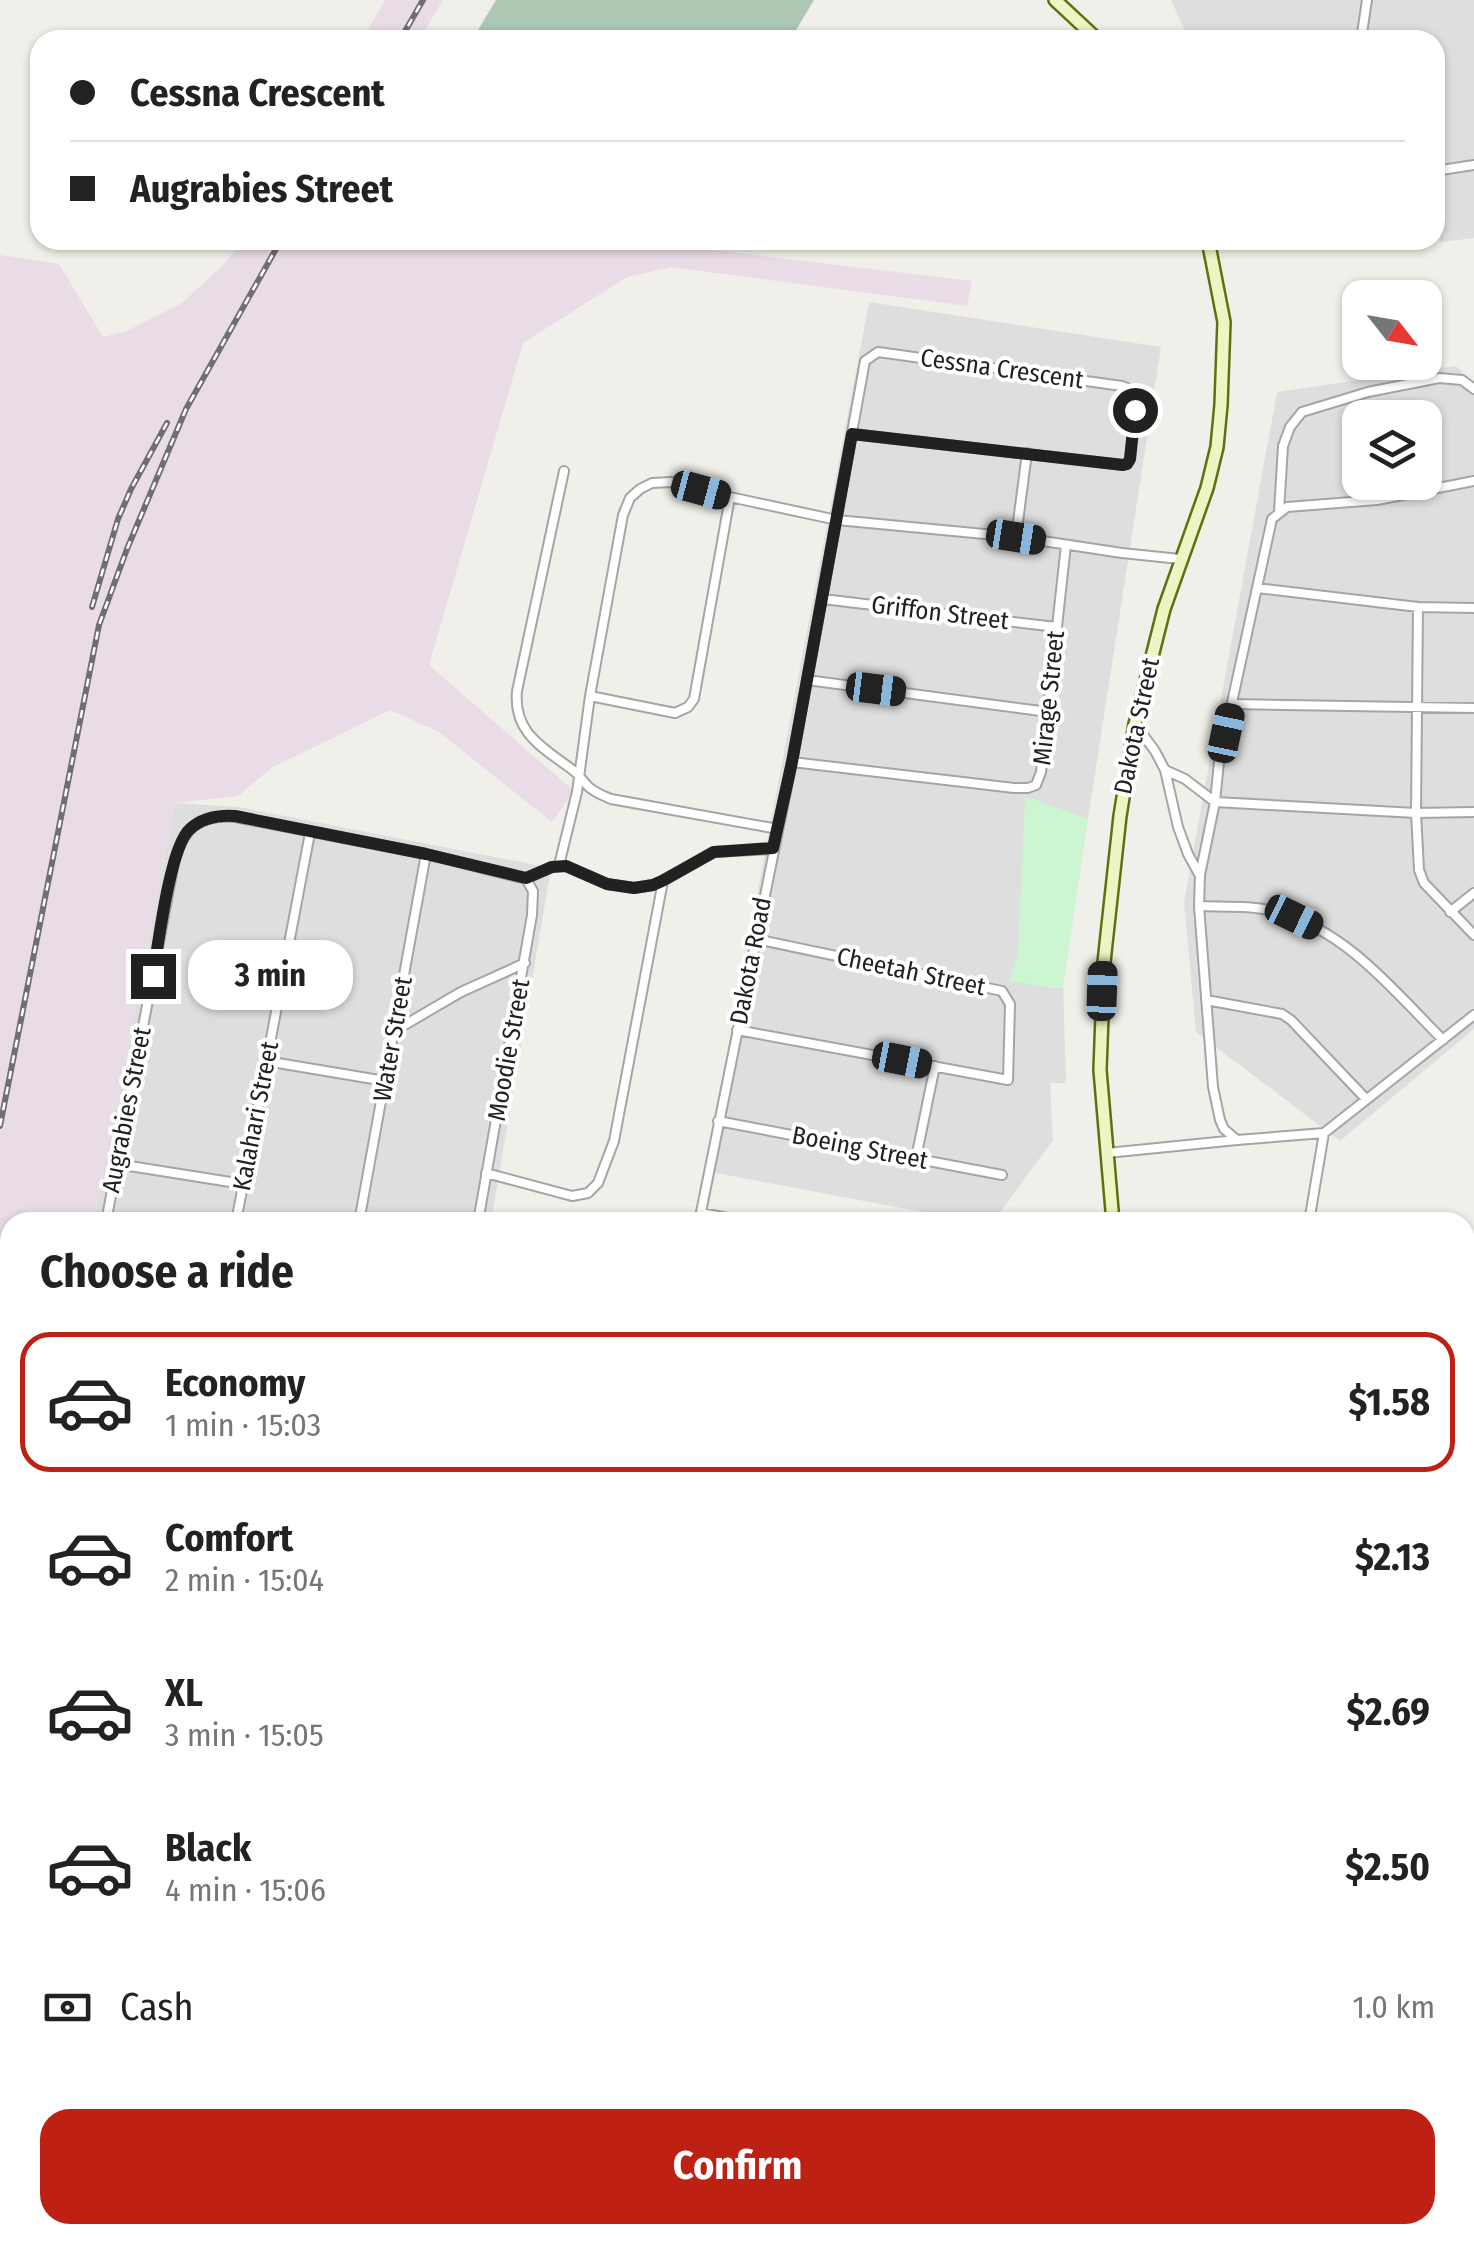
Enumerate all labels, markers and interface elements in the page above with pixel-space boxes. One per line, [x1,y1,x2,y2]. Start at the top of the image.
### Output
text: Cessna Crescent [130,70,385,116]
text: Augrabies Street [130,166,393,212]
north arrow [1342,280,1442,380]
map controls [1342,280,1442,500]
street label: Cessna Crescent [919,343,1086,395]
route start [1113,388,1158,433]
button: layers [1342,400,1442,500]
car [668,468,734,512]
car [984,517,1048,557]
street label: Griffon Street [870,590,1011,636]
street label: Mirage Street [1027,628,1071,767]
street label: Dakota Street [1108,654,1166,797]
car [844,670,908,708]
car [1205,701,1247,765]
car [1260,890,1328,944]
street label: Dakota Road [724,895,778,1027]
callout: 3 min [188,941,353,1011]
street label: Cheetah Street [834,942,989,1003]
route end [131,954,176,999]
text: 3 min [235,956,306,994]
car [1086,960,1118,1022]
street label: Water Street [367,973,419,1104]
street label: Moodie Street [482,976,536,1123]
street label: Augrabies Street [96,1024,158,1195]
street label: Kalahari Street [227,1038,285,1193]
car [870,1040,934,1080]
street label: Boeing Street [790,1120,931,1176]
text: Choose a ride [40,1245,294,1299]
icon: car [45,1357,135,1447]
text: Economy [165,1360,305,1406]
text: $1.58 [1349,1379,1430,1425]
text: 1 min · 15:03 [165,1406,321,1444]
icon: car [45,1512,135,1602]
text: Comfort [165,1515,293,1561]
text: $2.13 [1355,1534,1430,1580]
text: 2 min · 15:04 [165,1561,324,1599]
icon: car [45,1667,135,1757]
text: XL [165,1670,203,1716]
text: $2.69 [1347,1689,1430,1735]
text: 3 min · 15:05 [165,1716,324,1754]
icon: car [45,1822,135,1912]
text: Black [165,1825,251,1871]
text: $2.50 [1345,1844,1430,1890]
text: 4 min · 15:06 [165,1871,326,1909]
icon: cash [40,1980,95,2035]
text: Cash [120,1984,194,2030]
text: 1.0 km [1352,1988,1435,2026]
button: Confirm [40,2109,1435,2224]

